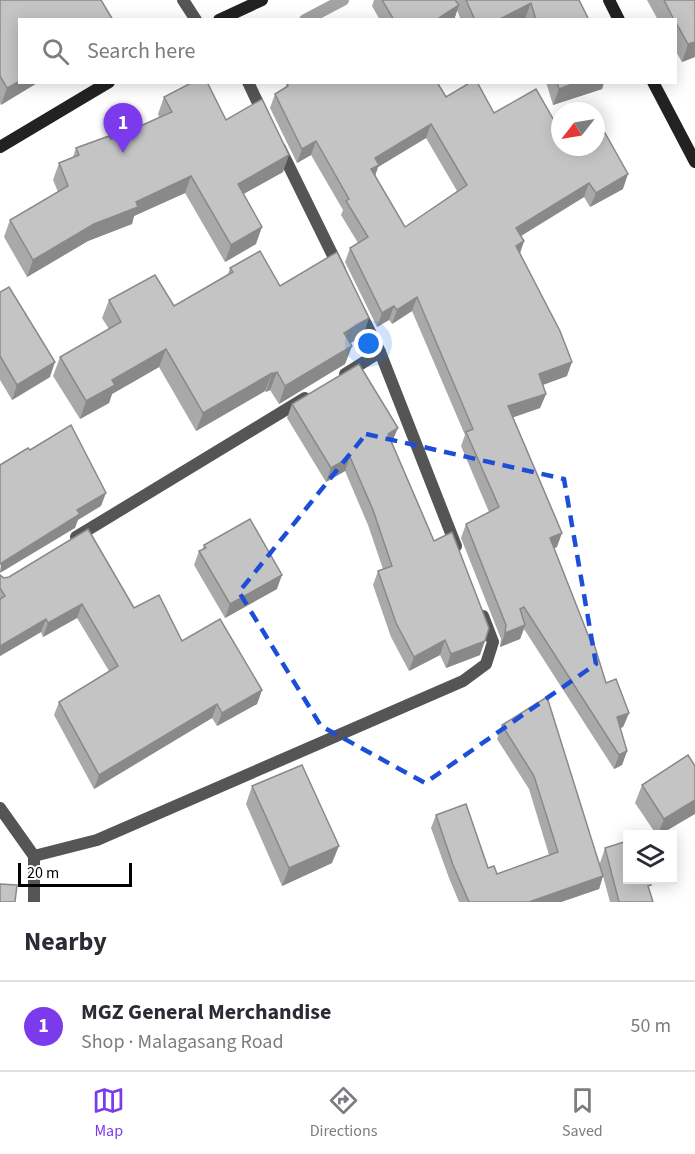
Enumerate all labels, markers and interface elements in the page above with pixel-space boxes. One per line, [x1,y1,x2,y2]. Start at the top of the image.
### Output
search box [18,18,677,84]
icon: search [39,35,72,68]
text: Search here [87,35,195,67]
north arrow [551,102,605,156]
pin: 1 [104,104,142,153]
your location [354,329,383,358]
map controls [623,830,677,884]
button: layers [623,830,677,884]
scale bar [18,860,132,888]
text: 20 m [27,862,59,884]
text: Nearby [24,923,107,960]
text: MGZ General Merchandise [81,996,332,1028]
text: 1 [38,1012,49,1040]
text: 50 m [631,1012,671,1040]
text: Shop · Malagasang Road [81,1028,284,1056]
tab: Map [92,1084,125,1142]
tab: Directions [310,1084,377,1142]
tab: Saved [562,1084,603,1142]

